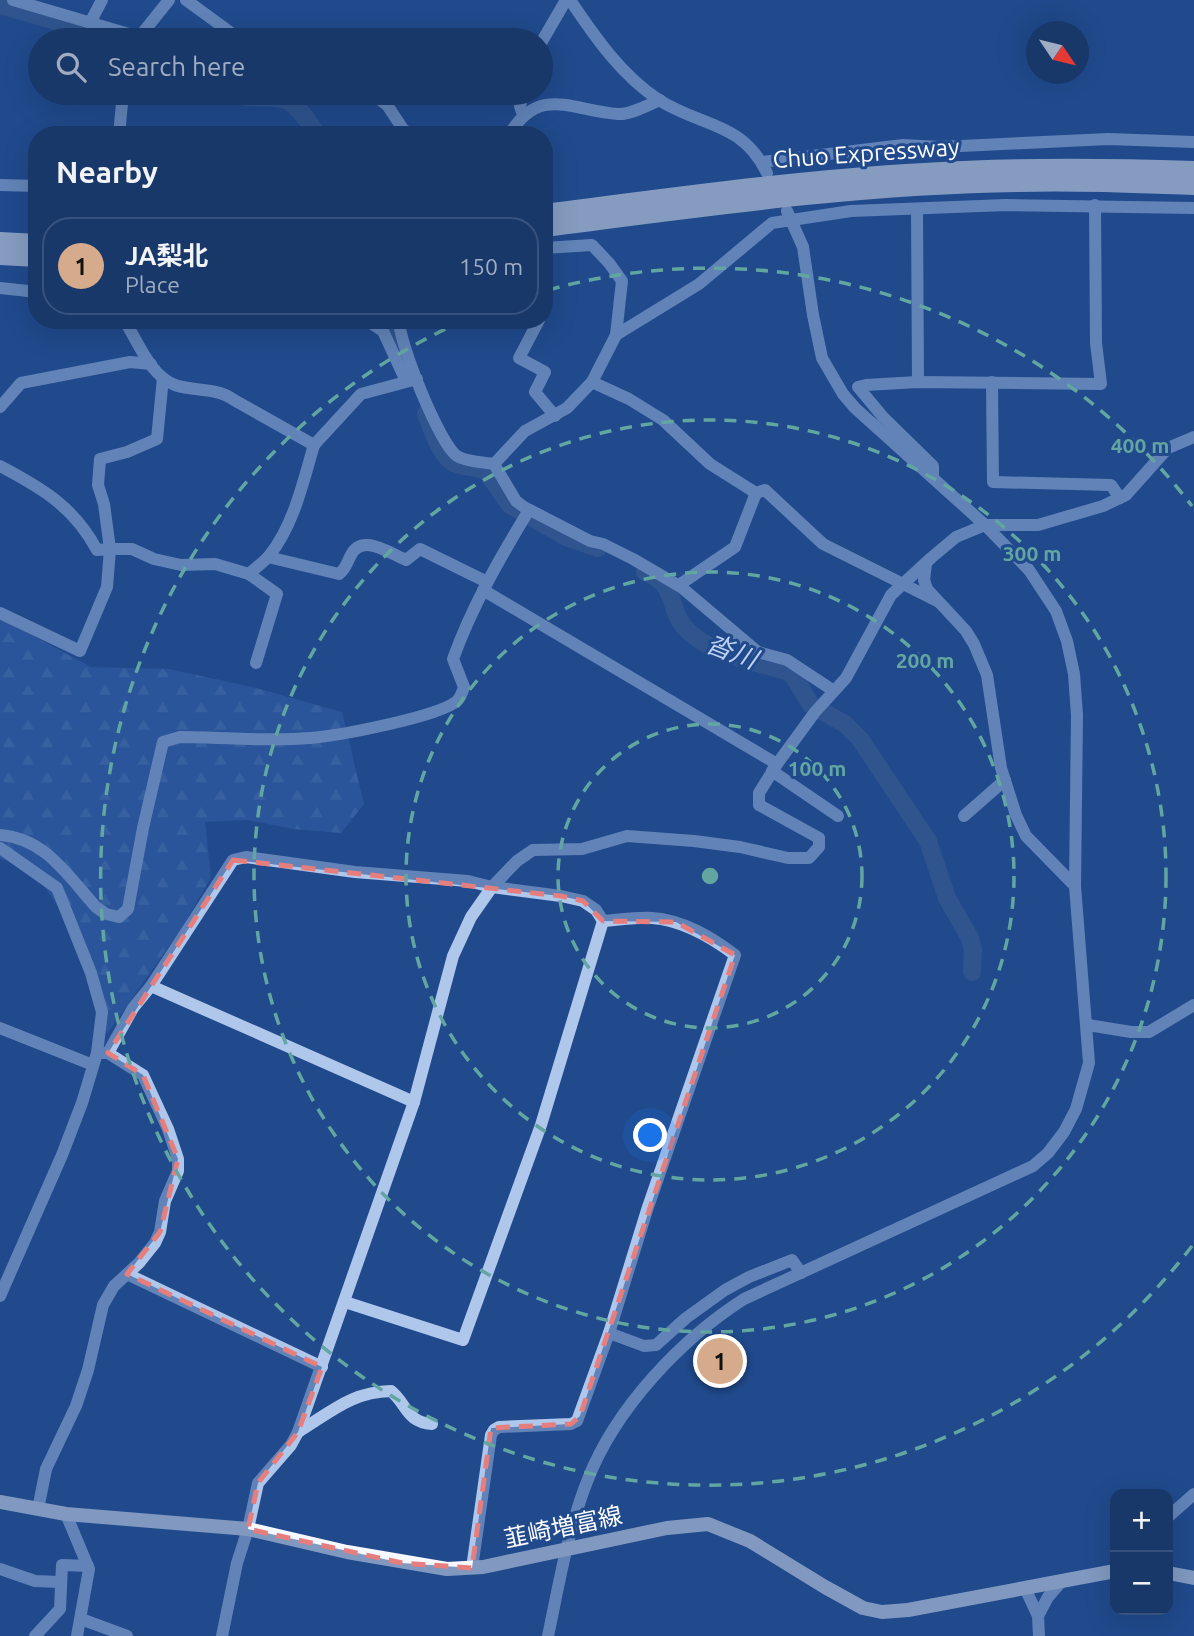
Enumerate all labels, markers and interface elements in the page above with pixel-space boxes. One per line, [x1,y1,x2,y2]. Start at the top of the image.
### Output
north arrow [1026,21,1089,84]
search box [28,28,553,105]
icon: search [52,48,90,86]
text: Search here [108,52,245,81]
street label: Chuo Expressway [772,133,961,173]
text: Nearby [56,155,158,189]
text: JA梨北 [125,241,208,270]
text: 1 [75,254,87,279]
text: 150 m [459,254,523,279]
text: Place [125,272,180,297]
text: 400 m [1111,433,1169,457]
text: 300 m [1003,541,1061,565]
water label: 沓川 [703,628,764,675]
text: 200 m [896,648,954,672]
text: 100 m [788,756,846,780]
centre of rings [698,864,722,888]
your location [633,1118,667,1152]
pin: 1 [697,1335,743,1387]
map controls [1110,1489,1173,1615]
button: + [1110,1489,1173,1552]
street label: 韮崎増富線 [502,1501,624,1553]
button: − [1110,1552,1173,1615]

